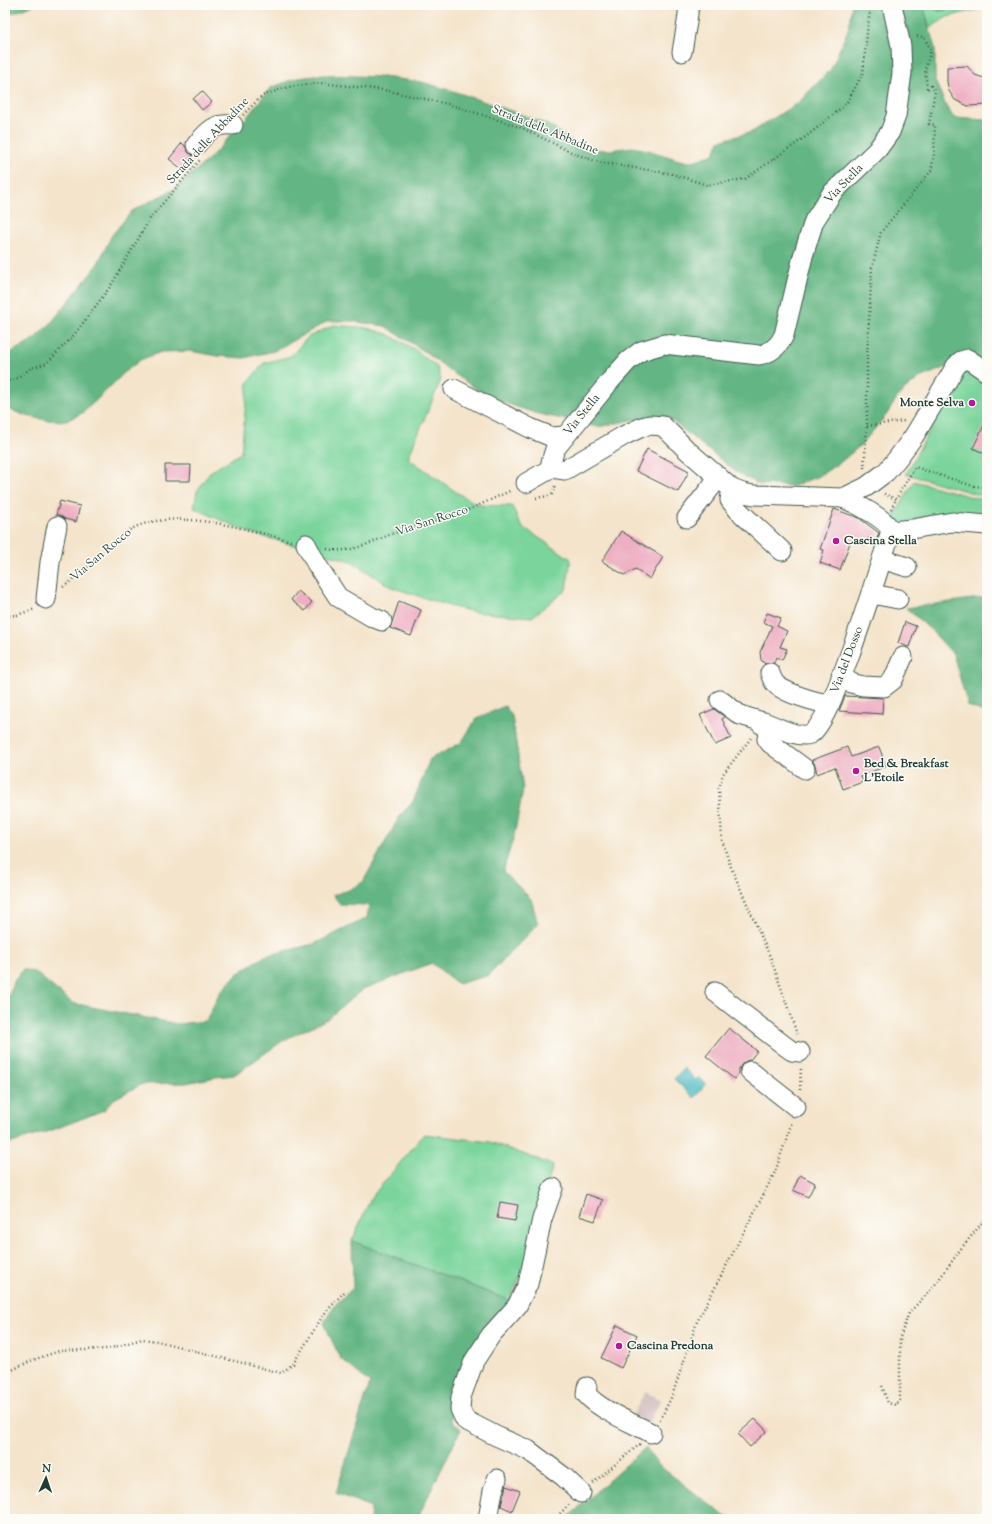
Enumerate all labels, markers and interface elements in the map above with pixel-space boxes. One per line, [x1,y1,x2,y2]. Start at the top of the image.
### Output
street label: Strada delle Abbadine [163,93,254,189]
street label: Strada delle Abbadine [489,100,601,160]
street label: Via Stella [820,160,868,208]
street label: Via Stella [559,390,605,440]
place label: Monte Selva [899,394,964,412]
marker: Monte Selva [967,398,977,408]
street label: Via San Rocco [394,501,471,541]
street label: Via San Rocco [66,524,136,586]
place label: Cascina Stella [844,532,917,550]
marker: Cascina Stella [831,536,841,546]
street label: Via del Dosso [826,623,868,696]
place label: Bed & Breakfast L'Etoile [863,755,950,787]
marker: Bed & Breakfast L'Etoile [851,766,861,776]
place label: Cascina Predona [627,1337,714,1355]
marker: Cascina Predona [614,1341,624,1351]
north arrow [26,1458,66,1498]
text: N [41,1461,51,1477]

